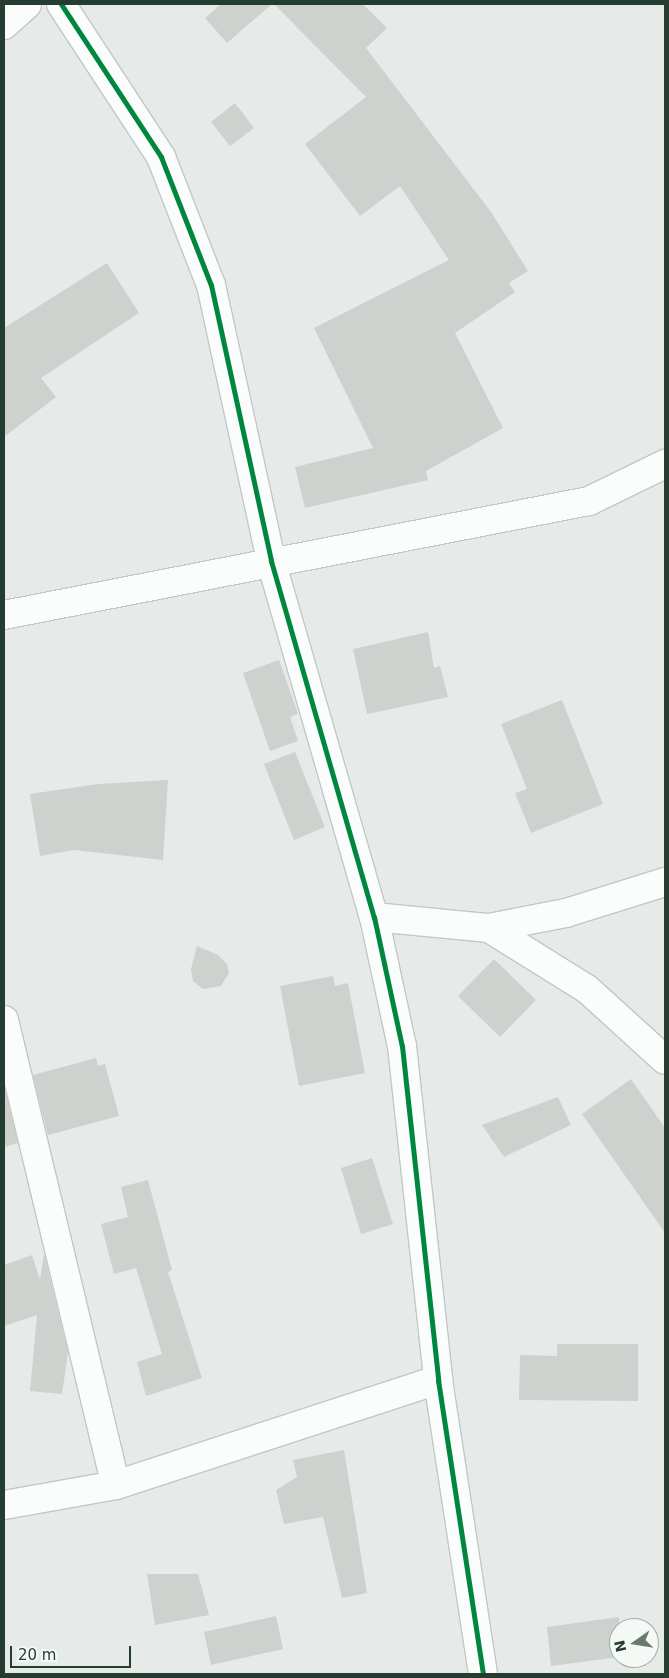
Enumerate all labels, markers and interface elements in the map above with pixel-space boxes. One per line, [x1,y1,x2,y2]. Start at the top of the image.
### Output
north arrow [609,1618,659,1668]
scale bar [12,1636,134,1668]
text: N [611,1639,629,1654]
text: 20 m [18,1646,56,1664]

